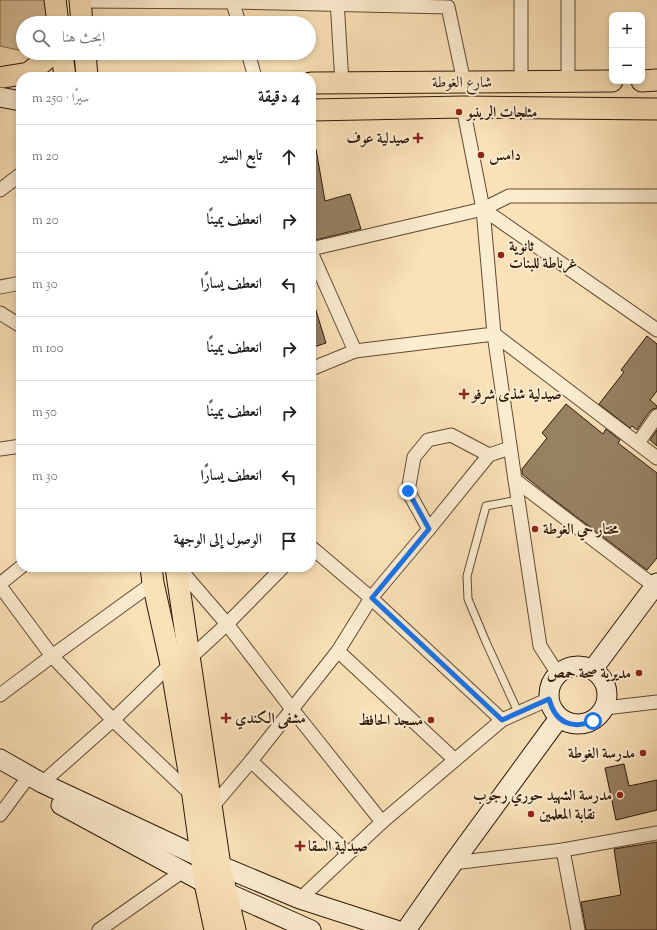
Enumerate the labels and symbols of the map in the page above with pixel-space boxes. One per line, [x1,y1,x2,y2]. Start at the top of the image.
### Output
street label: شارع الغوطة [432,73,492,95]
place label: مثلجات الرينبو [465,103,537,124]
marker: مثلجات الرينبو [454,107,464,117]
place label: صيدلية عوف [347,129,410,150]
marker: صيدلية عوف [413,133,423,143]
place label: دامس [489,146,521,167]
marker: دامس [476,150,486,160]
place label: ثانوية غرناطة للبنات [509,237,577,275]
marker: ثانوية غرناطة للبنات [496,250,506,260]
place label: صيدلية شذى شرفو [470,385,562,406]
marker: صيدلية شذى شرفو [459,389,469,399]
route end [399,482,417,500]
place label: مختار حي الغوطة [543,520,620,541]
marker: مختار حي الغوطة [530,524,540,534]
place label: مديرية صحة حمص [547,664,631,685]
marker: مديرية صحة حمص [634,668,644,678]
place label: مشفى الكندي [235,709,306,730]
place label: مسجد الحافظ [359,711,423,732]
marker: مشفى الكندي [220,712,232,724]
route start [584,712,602,730]
marker: مسجد الحافظ [426,715,436,725]
place label: مدرسة الغوطة [568,744,635,765]
marker: مدرسة الغوطة [638,748,648,758]
place label: مدرسة الشهيد حوري رجوب [473,786,612,807]
marker: مدرسة الشهيد حوري رجوب [615,790,625,800]
place label: نقابة المعلمين [539,805,595,826]
marker: نقابة المعلمين [526,809,536,819]
place label: صيدلية السقا [308,837,368,858]
marker: صيدلية السقا [295,841,305,851]

